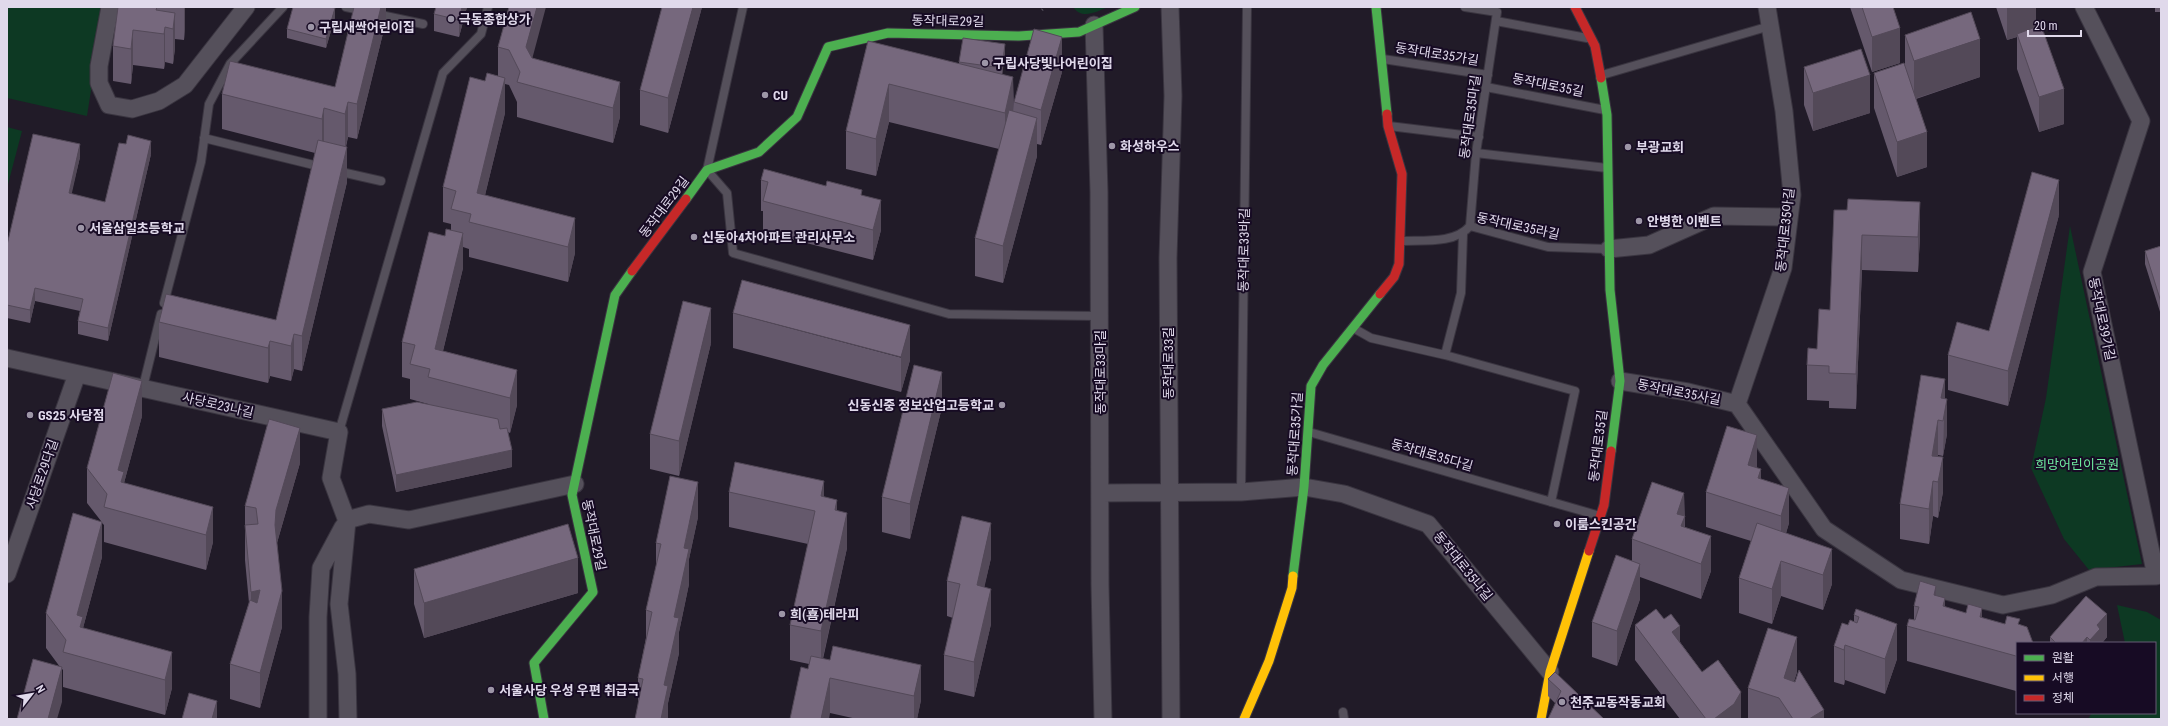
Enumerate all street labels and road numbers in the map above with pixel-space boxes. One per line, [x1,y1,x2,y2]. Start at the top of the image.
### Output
street label: 동작대로29길 [912,13,984,29]
street label: 동작대로35가길 [1394,40,1480,68]
street label: 동작대로35길 [1511,71,1585,99]
street label: 동작대로35마길 [1457,74,1483,160]
street label: 동작대로29길 [636,173,692,241]
street label: 동작대로35아길 [1773,187,1797,273]
street label: 동작대로33바길 [1236,208,1252,292]
street label: 동작대로35라길 [1475,210,1561,242]
street label: 동작대로39가길 [2086,276,2118,362]
street label: 동작대로33길 [1161,327,1176,399]
street label: 동작대로33마길 [1093,330,1108,414]
street label: 동작대로35사길 [1636,377,1722,407]
street label: 사당로23나길 [181,390,255,420]
street label: 동작대로35가길 [1285,391,1305,477]
street label: 동작대로35길 [1586,409,1610,483]
street label: 동작대로35다길 [1389,436,1475,474]
street label: 사당로29다길 [23,437,61,511]
street label: 동작대로29길 [579,498,609,572]
street label: 동작대로35나길 [1431,528,1495,604]

